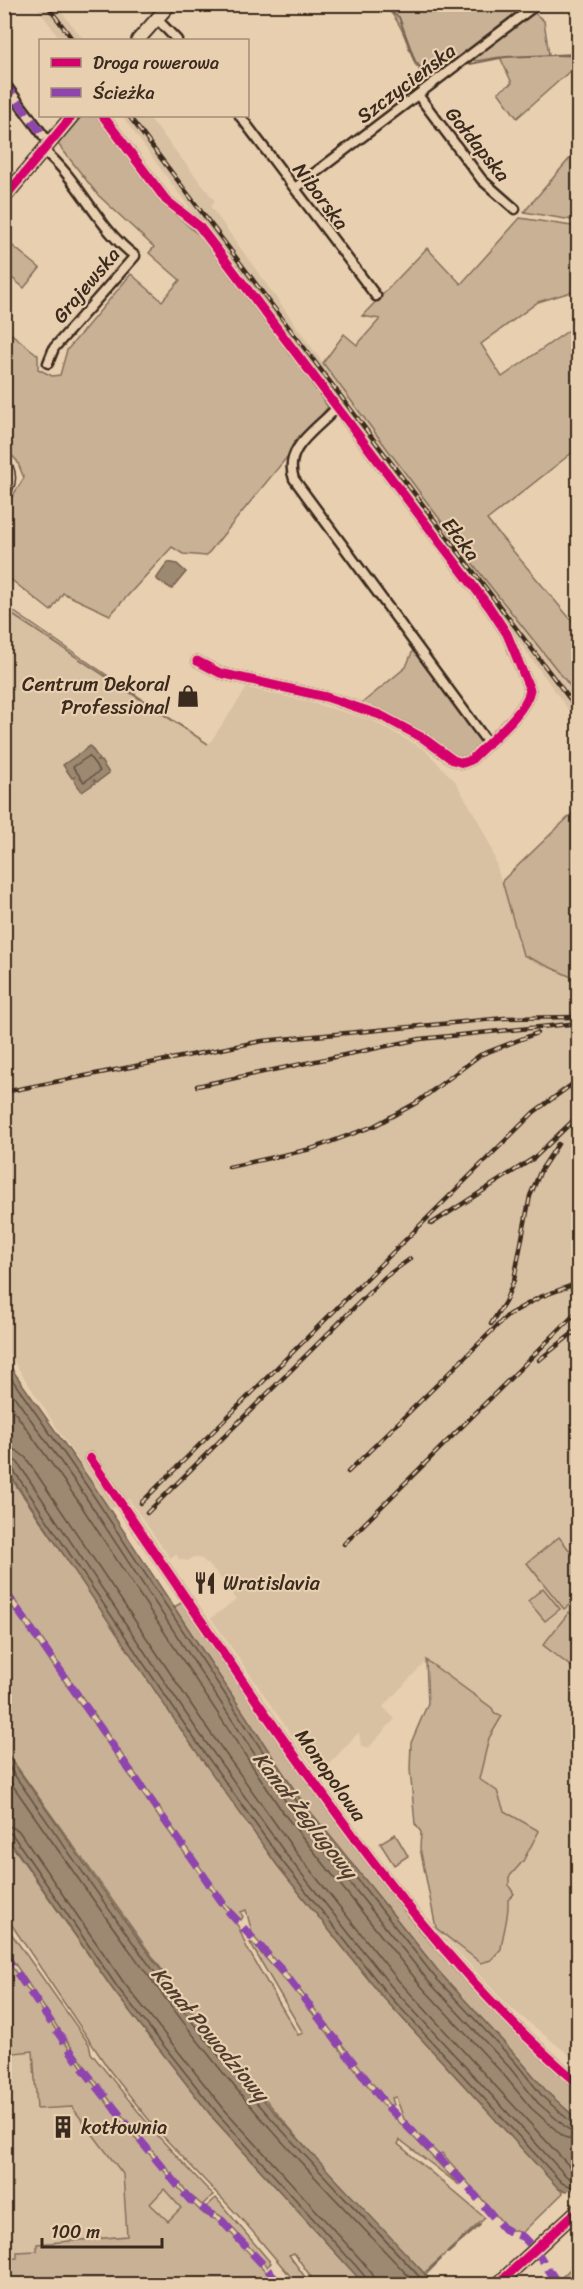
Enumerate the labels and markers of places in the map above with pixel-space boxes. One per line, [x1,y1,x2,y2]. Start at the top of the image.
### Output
place label: Centrum Dekoral Professional [22,667,171,725]
shop icon: Centrum Dekoral Professional [175,683,201,709]
place label: Wratislavia [223,1566,321,1601]
restaurant icon: Wratislavia [192,1570,218,1596]
place label: kotłownia [81,2110,167,2145]
building icon: kotłownia [50,2114,76,2140]

